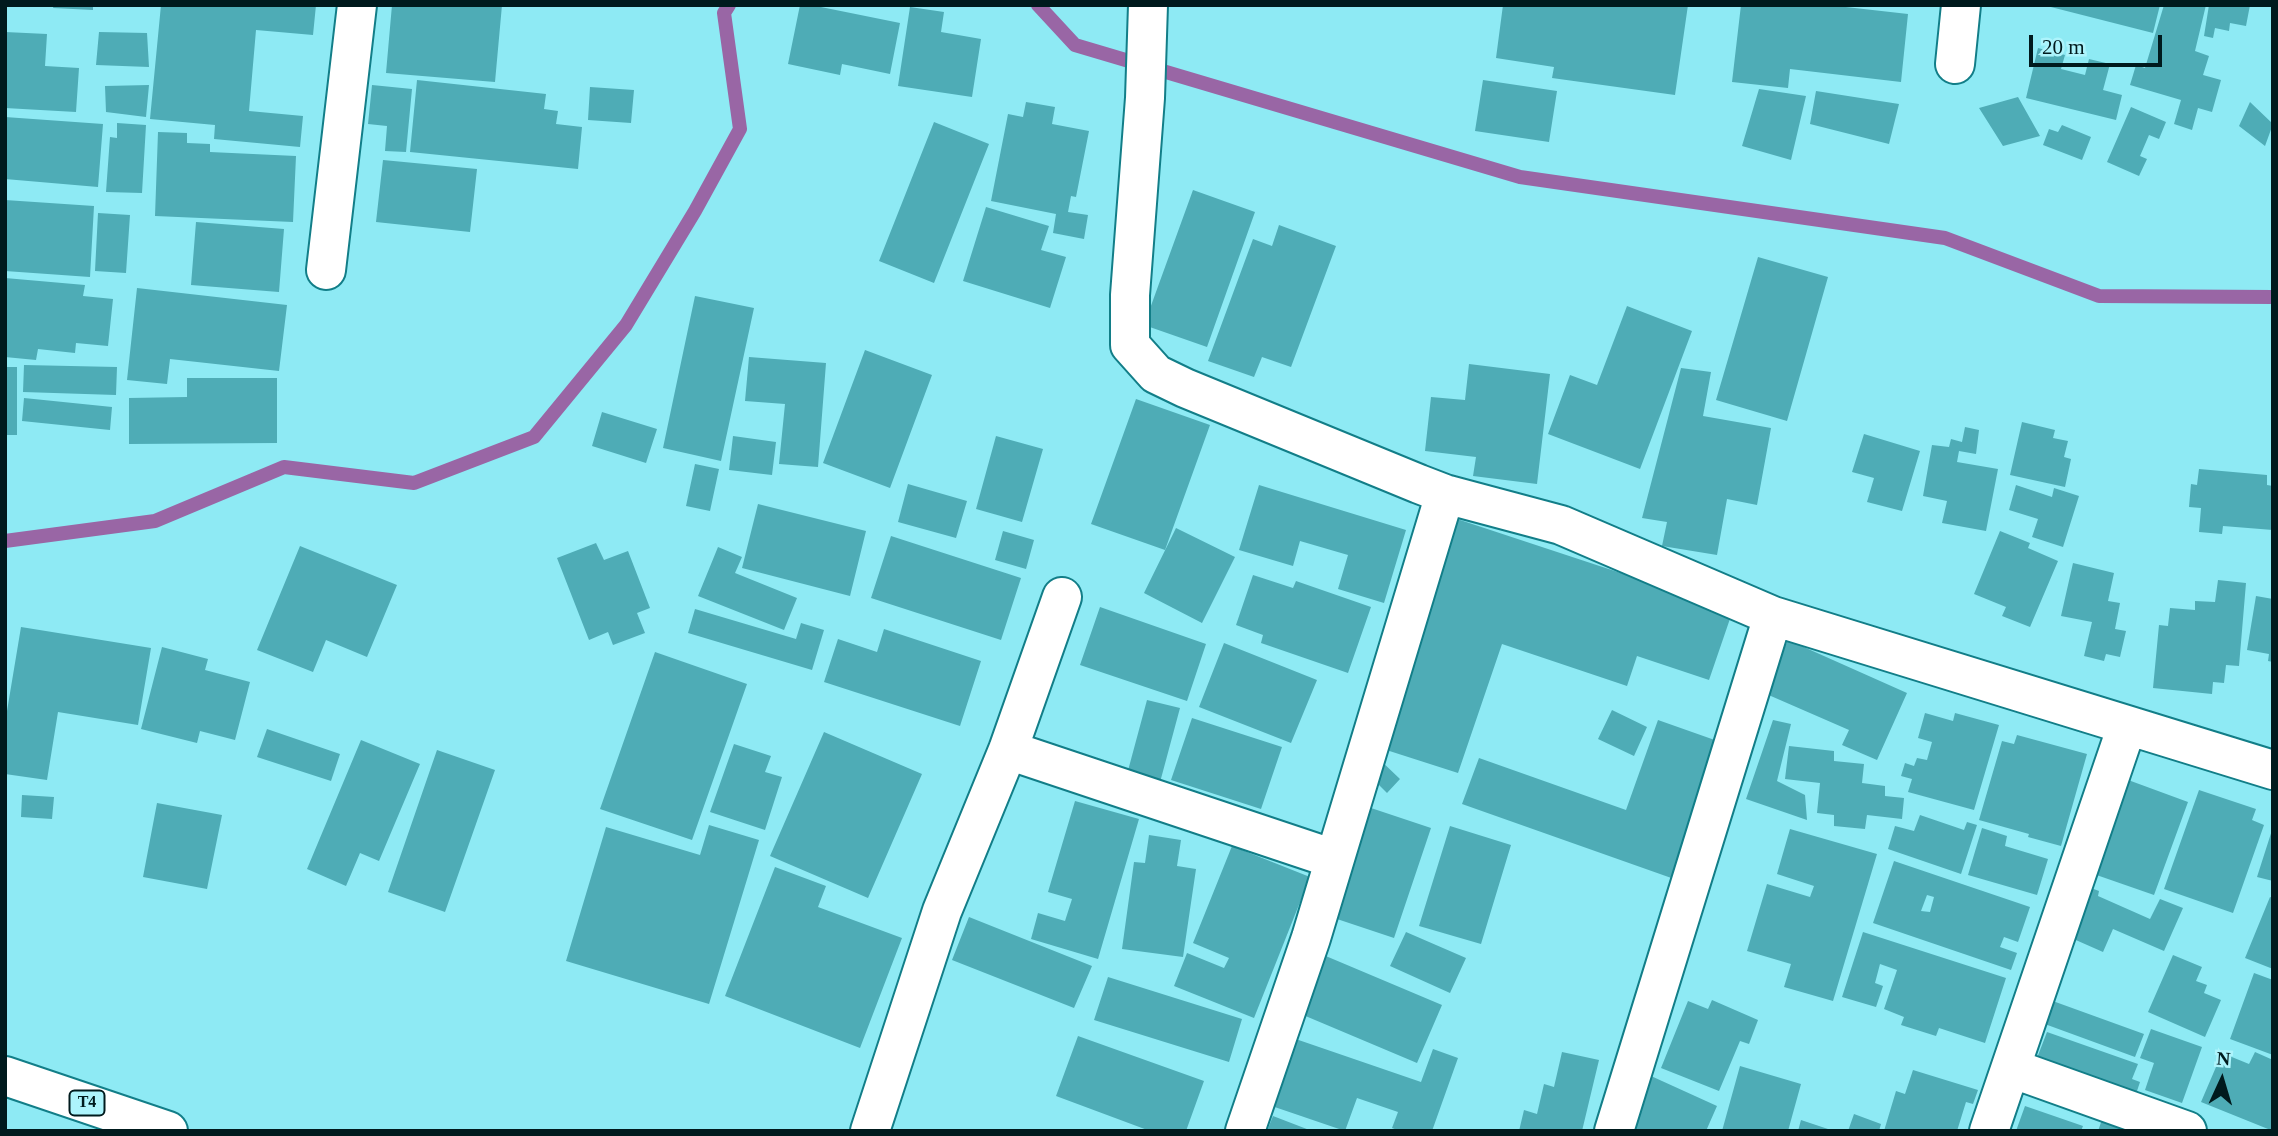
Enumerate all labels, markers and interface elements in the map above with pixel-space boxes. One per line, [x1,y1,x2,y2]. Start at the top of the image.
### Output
scale bar [2033,21,2166,65]
text: 20 m [2042,35,2085,59]
north arrow [2187,1045,2257,1115]
text: N [2216,1048,2231,1070]
road number: T4 [70,1091,104,1116]

